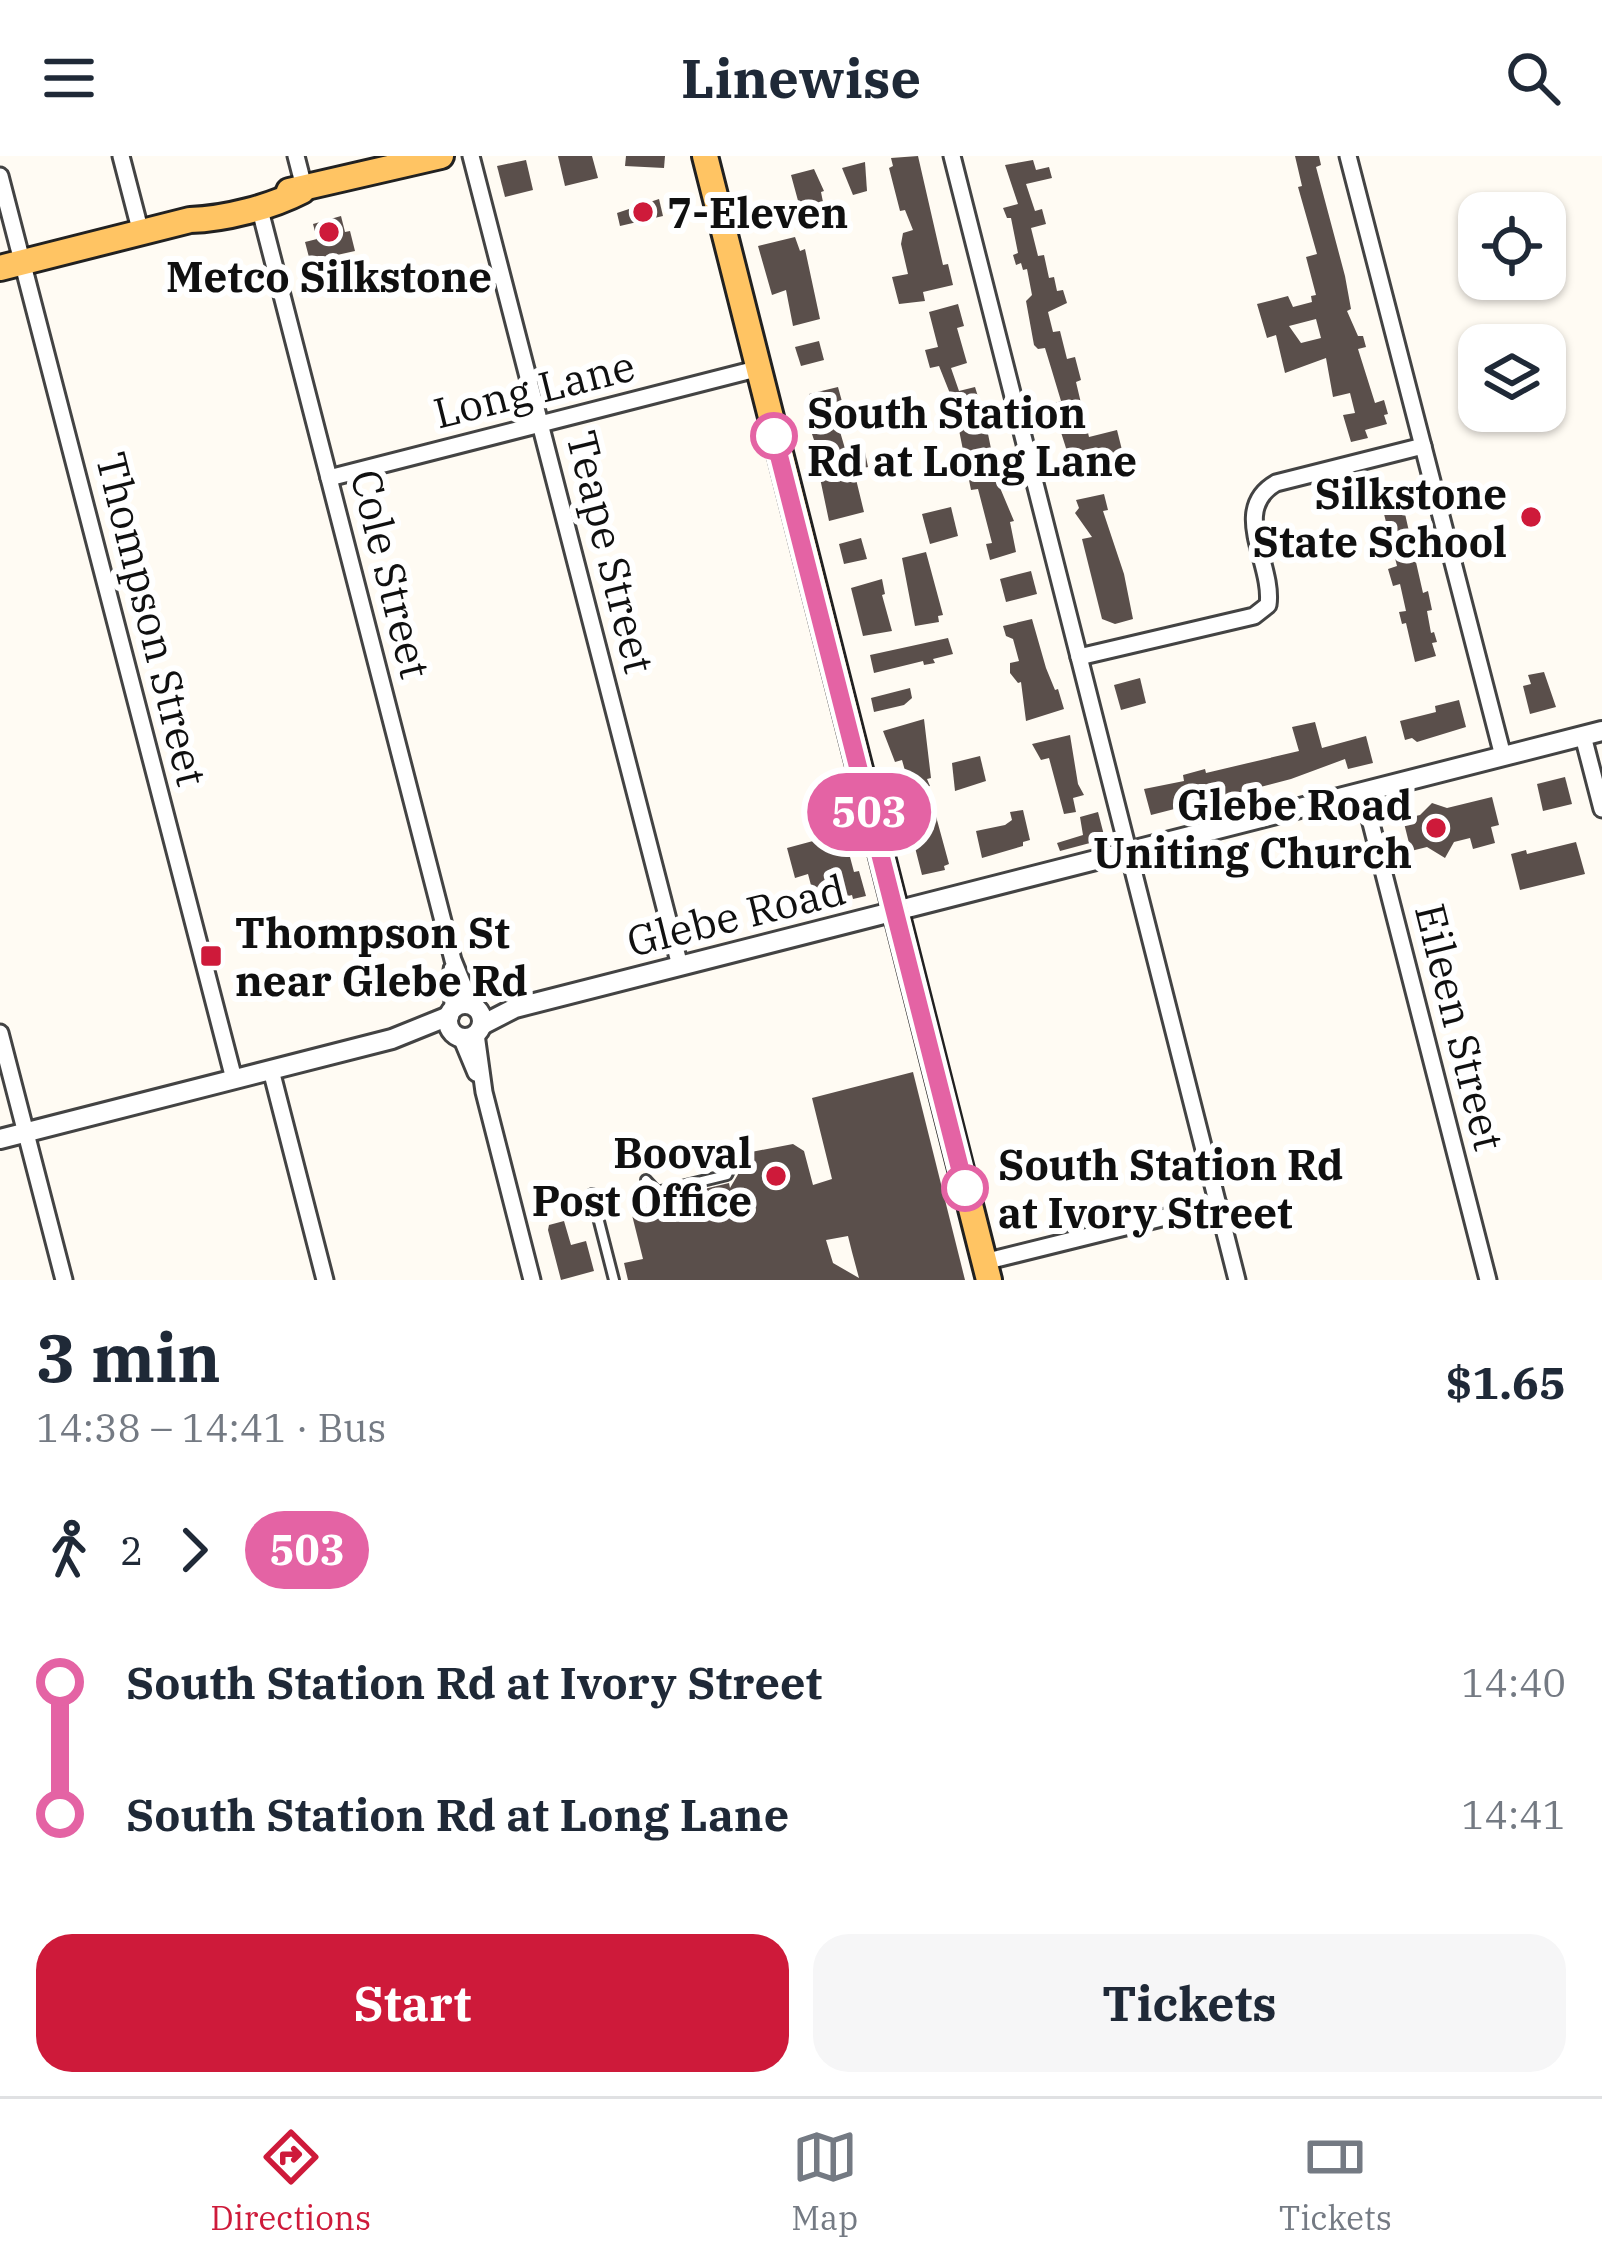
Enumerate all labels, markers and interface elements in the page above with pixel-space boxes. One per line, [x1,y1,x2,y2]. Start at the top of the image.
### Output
text: Linewise [681,43,921,113]
icon: menu [36,45,102,111]
icon: search [1500,45,1566,111]
place label: 7-Eleven [667,185,848,240]
map controls [1458,192,1566,432]
button: locate [1458,192,1566,300]
marker: 7-Eleven [630,199,656,225]
marker: Metco Silkstone [316,219,342,245]
place label: Metco Silkstone [166,249,492,304]
button: layers [1458,324,1566,432]
street label: Long Lane [428,337,640,441]
place label: South Station Rd at Long Lane [807,385,1137,488]
marker: South Station Rd at Long Lane [752,414,796,458]
street label: Teape Street [554,425,668,679]
street label: Thompson Street [84,447,220,791]
street label: Cole Street [339,464,443,684]
place label: Silkstone State School [1253,466,1507,569]
marker: Silkstone State School [1518,504,1544,530]
line badge: 503 [800,773,938,851]
place label: Glebe Road Uniting Church [1093,777,1412,880]
text: 503 [831,784,907,839]
marker: Glebe Road Uniting Church [1423,815,1449,841]
street label: Glebe Road [621,861,851,969]
street label: Eileen Street [1403,898,1517,1156]
place label: Thompson St near Glebe Rd [235,905,528,1008]
marker: Thompson St near Glebe Rd [198,943,224,969]
place label: Booval Post Office [532,1125,752,1228]
place label: South Station Rd at Ivory Street [998,1137,1343,1240]
marker: Booval Post Office [763,1163,789,1189]
marker: South Station Rd at Ivory Street [943,1166,987,1210]
text: 3 min [36,1314,221,1400]
text: $1.65 [1446,1353,1566,1411]
text: 14:38 – 14:41 · Bus [36,1402,386,1453]
icon: walk [36,1517,102,1583]
icon: forward [161,1517,227,1583]
text: 503 [269,1522,345,1577]
text: 2 [120,1525,143,1576]
text: South Station Rd at Ivory Street [126,1653,822,1711]
text: 14:40 [1461,1657,1566,1708]
text: South Station Rd at Long Lane [126,1785,789,1843]
text: 14:41 [1461,1789,1566,1840]
button: Start [36,1934,789,2072]
button: Tickets [813,1934,1566,2072]
tab: Directions [210,2124,371,2239]
tab: Map [791,2124,858,2239]
tab: Tickets [1279,2124,1392,2239]

